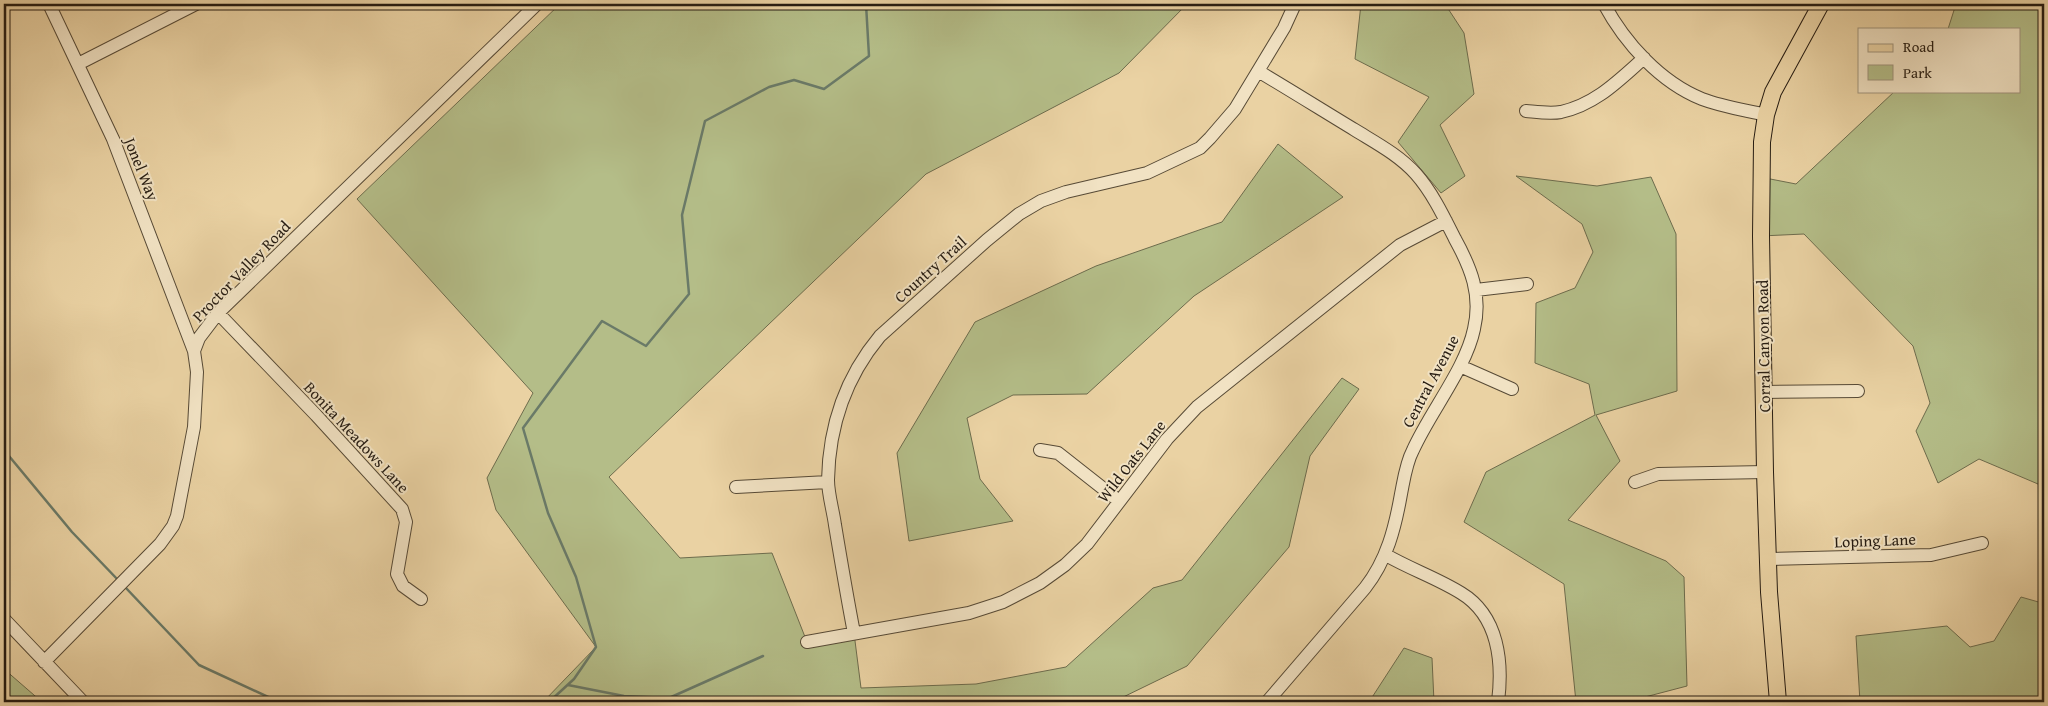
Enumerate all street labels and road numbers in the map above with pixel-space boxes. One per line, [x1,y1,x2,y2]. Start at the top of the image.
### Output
street label: Jonel Way [118,132,166,204]
street label: Proctor Valley Road [186,215,296,327]
street label: Country Trail [888,230,972,308]
street label: Corral Canyon Road [1750,279,1776,412]
street label: Central Avenue [1395,330,1465,432]
street label: Bonita Meadows Lane [299,376,415,498]
street label: Wild Oats Lane [1091,414,1171,508]
street label: Loping Lane [1834,527,1916,553]

